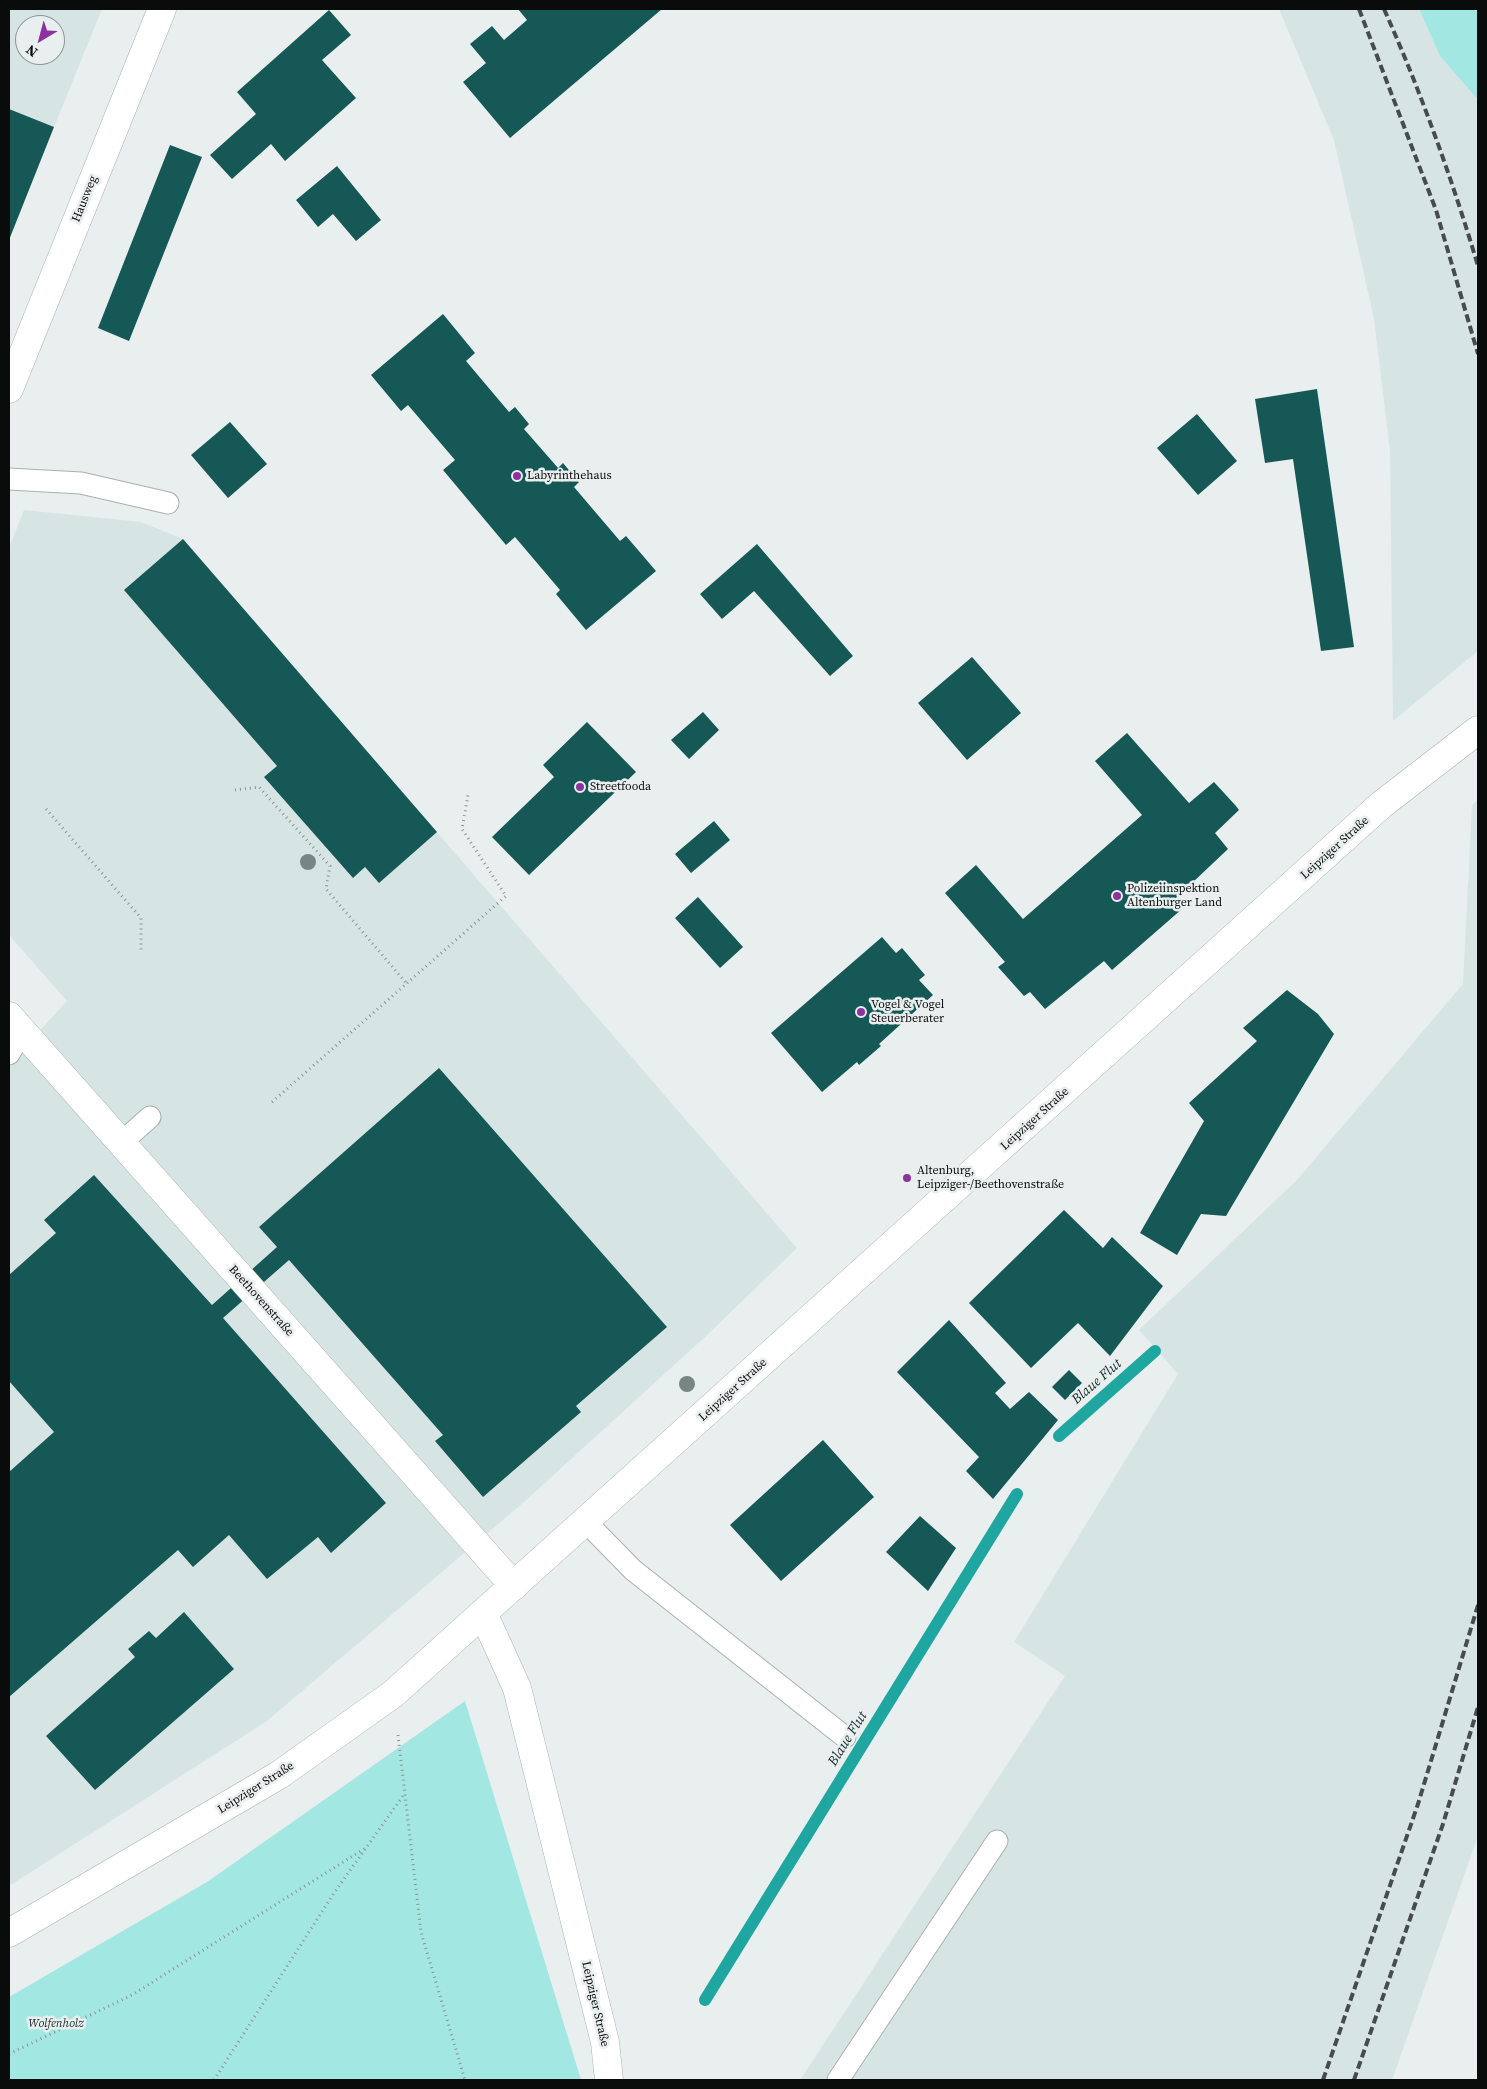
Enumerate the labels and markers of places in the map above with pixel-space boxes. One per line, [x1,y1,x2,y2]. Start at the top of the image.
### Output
place label: Labyrinthehaus [527,469,612,483]
marker: Labyrinthehaus [511,470,523,482]
place label: Streetfooda [590,780,651,794]
marker: Streetfooda [574,781,586,793]
place label: Polizeiinspektion Altenburger Land [1127,882,1222,910]
marker: Polizeiinspektion Altenburger Land [1111,890,1123,902]
place label: Vogel & Vogel Steuerberater [871,998,944,1026]
marker: Vogel & Vogel Steuerberater [855,1006,867,1018]
place label: Altenburg, Leipziger-/Beethovenstraße [917,1164,1064,1192]
marker: Altenburg, Leipziger-/Beethovenstraße [901,1172,913,1184]

